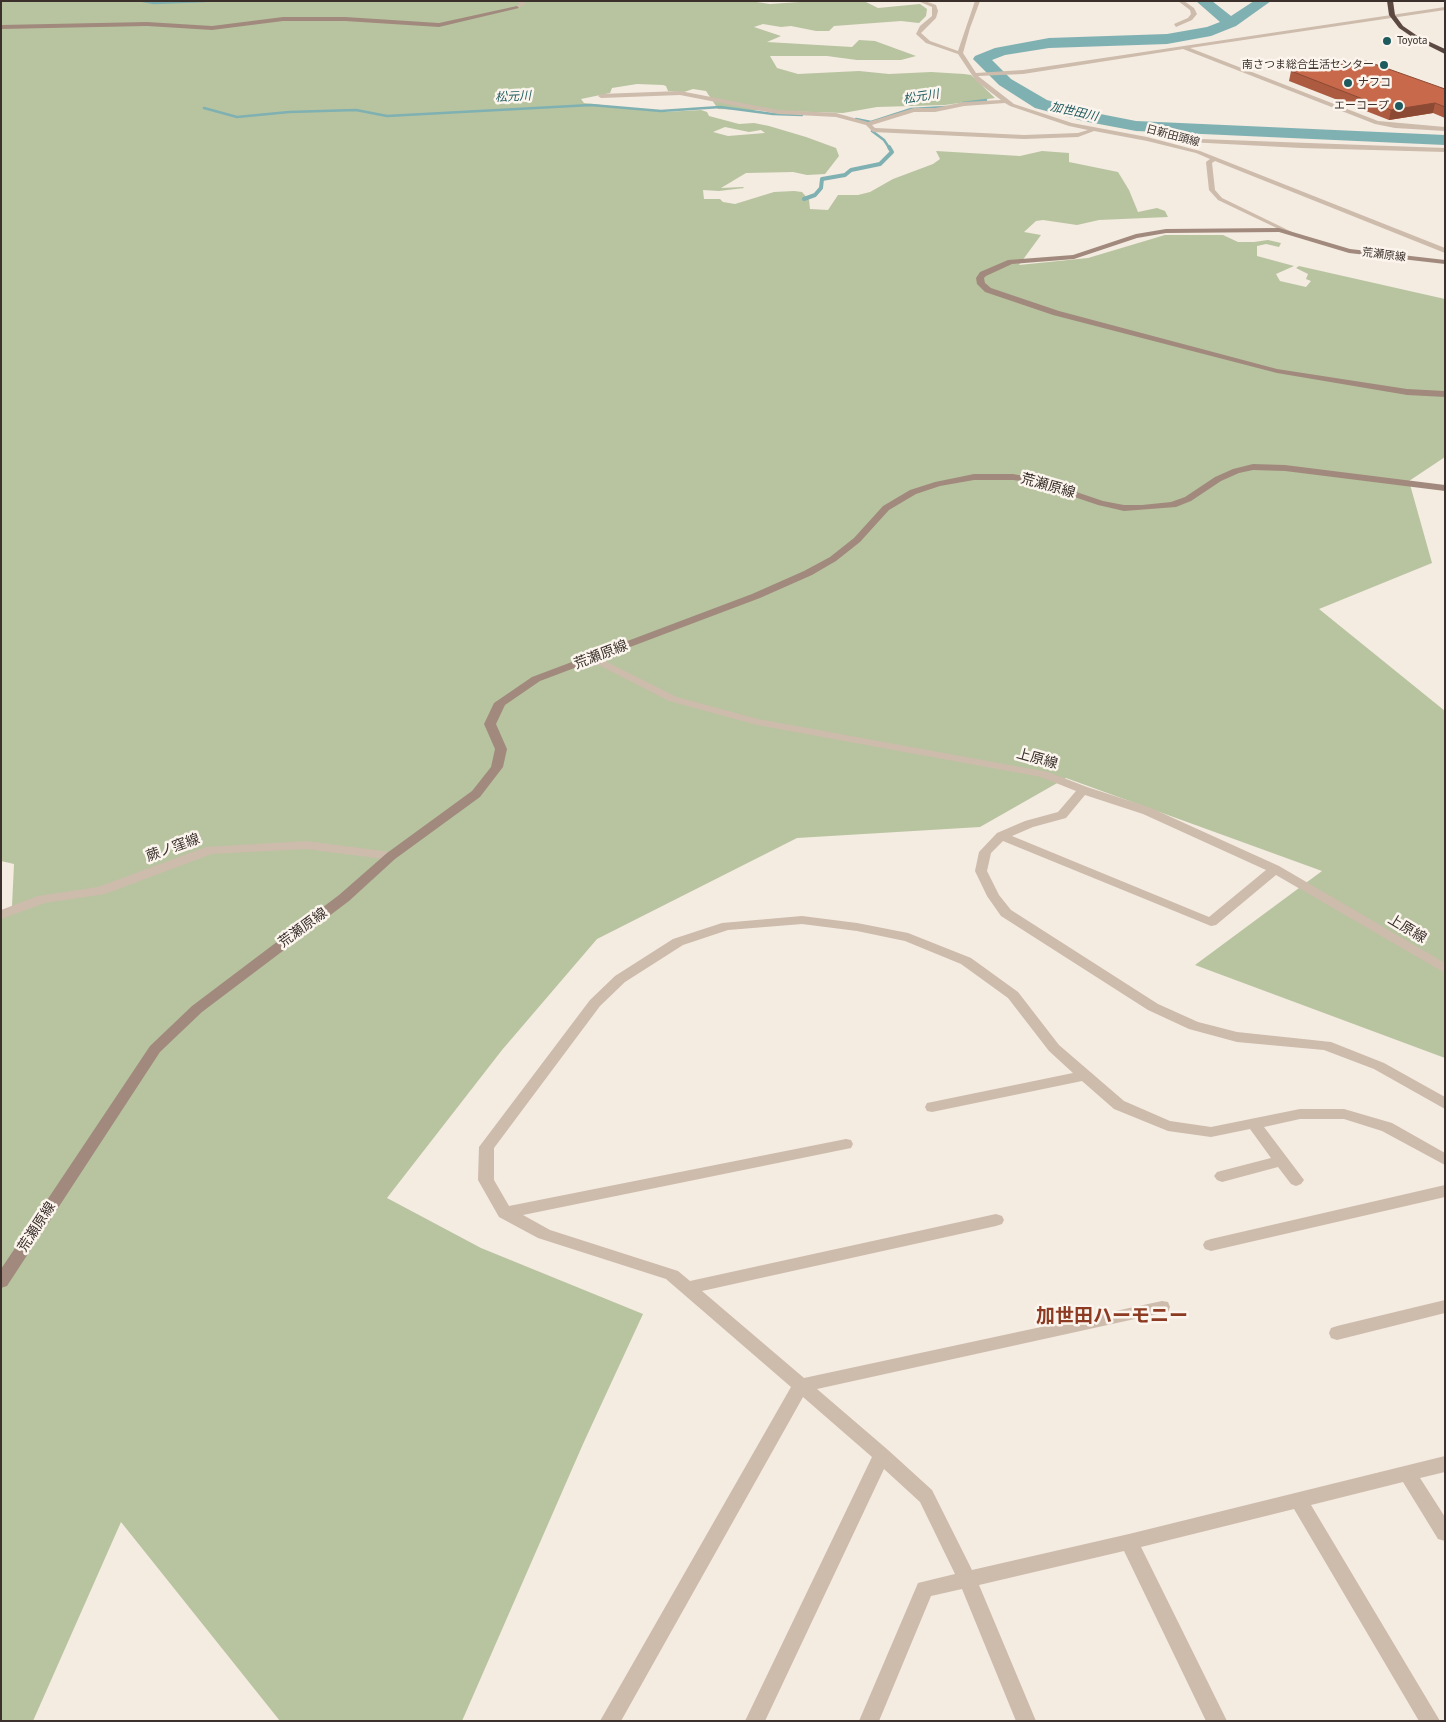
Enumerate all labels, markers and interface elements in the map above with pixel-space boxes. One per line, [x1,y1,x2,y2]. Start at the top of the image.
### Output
place label: Toyota [1397,34,1428,48]
marker: Toyota [1381,35,1393,47]
place label: 南さつま総合生活センター [1242,58,1374,72]
marker: 南さつま総合生活センター [1378,59,1390,71]
place label: ナフコ [1358,76,1391,90]
marker: ナフコ [1342,77,1354,89]
water label: 松元川 [902,87,940,107]
water label: 松元川 [495,89,531,105]
place label: エーコープ [1334,99,1389,113]
water label: 加世田川 [1049,100,1099,124]
marker: エーコープ [1393,100,1405,112]
street label: 日新田頭線 [1145,123,1201,149]
street label: 荒瀬原線 [1361,246,1407,264]
street label: 荒瀬原線 [1019,470,1077,502]
street label: 荒瀬原線 [572,637,630,673]
street label: 上原線 [1015,745,1059,773]
street label: 蕨ノ窪線 [144,831,202,865]
street label: 荒瀬原線 [275,905,331,951]
street label: 上原線 [1385,911,1429,947]
street label: 荒瀬原線 [15,1199,59,1255]
district label: 加世田ハーモニー [1036,1306,1188,1328]

